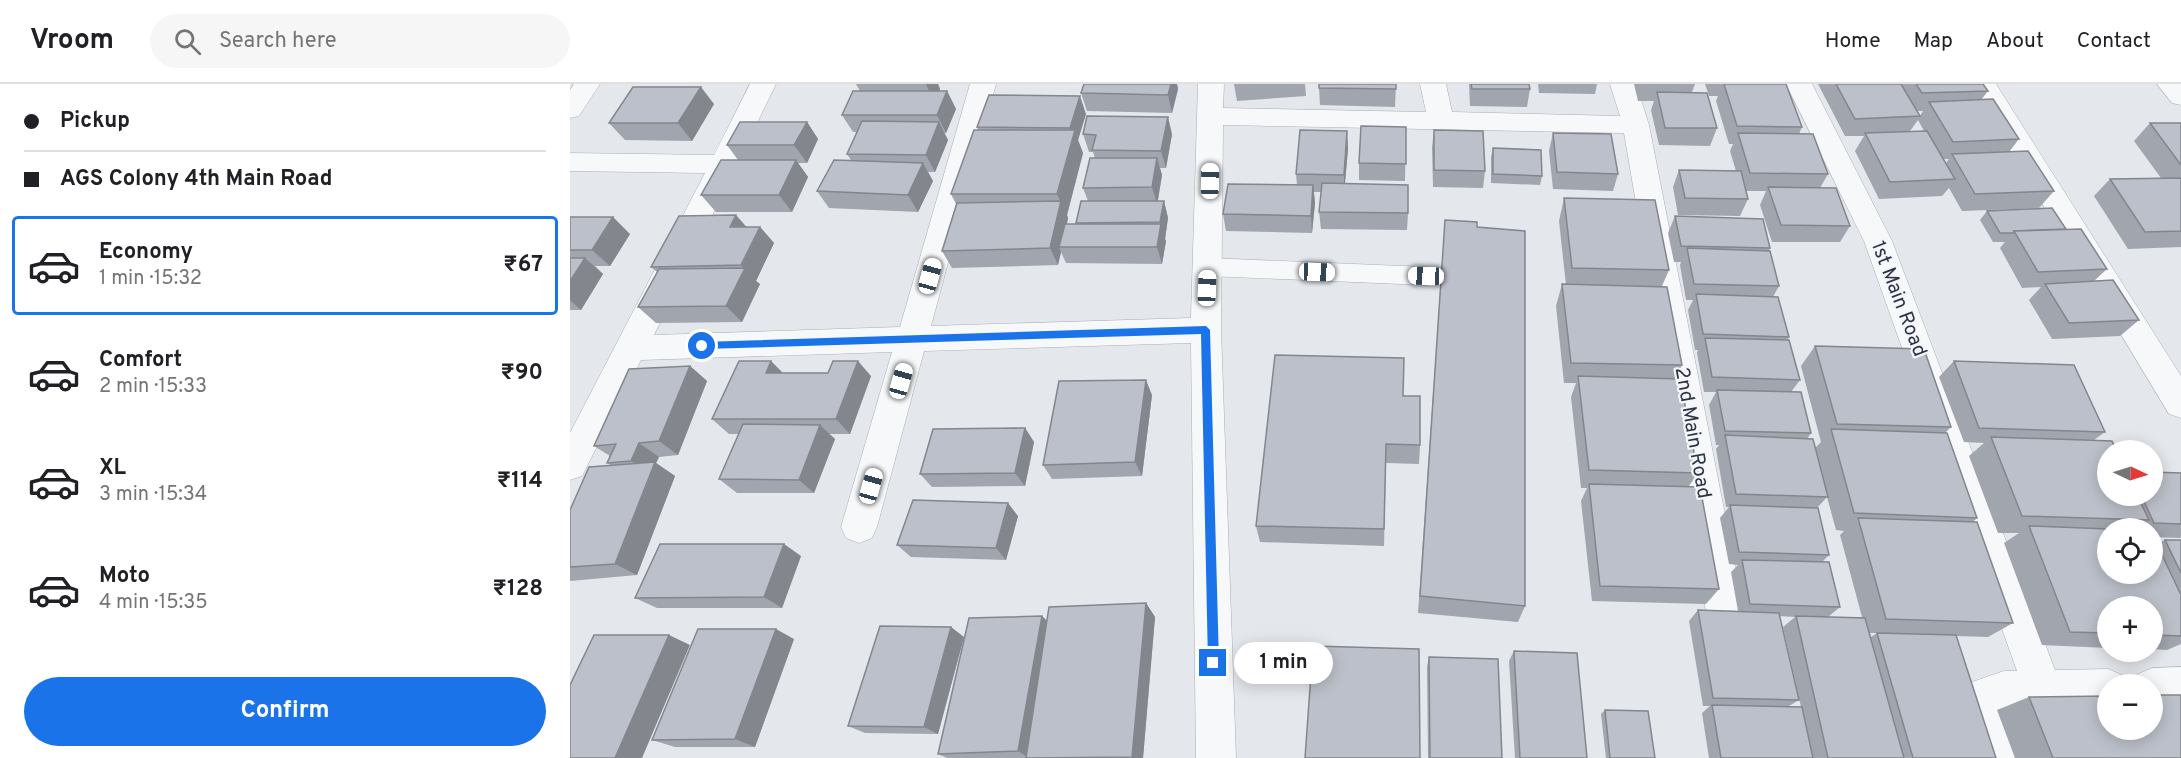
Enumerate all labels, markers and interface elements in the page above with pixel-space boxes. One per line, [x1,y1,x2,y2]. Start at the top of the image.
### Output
search box [150,14,570,68]
text: Vroom [30,23,114,59]
icon: search [171,25,204,58]
text: Search here [219,28,337,55]
text: Home [1825,28,1881,55]
text: Map [1914,28,1953,55]
text: About [1986,28,2044,55]
text: Contact [2077,28,2151,55]
text: Pickup [60,108,130,135]
car [1201,163,1219,199]
text: AGS Colony 4th Main Road [60,166,332,193]
street label: 1st Main Road [1864,237,1932,361]
icon: car [27,239,81,293]
text: Economy [99,239,193,266]
text: ₹67 [503,252,543,279]
car [917,256,943,296]
car [1299,262,1335,282]
text: 1 min · 15:32 [99,266,202,292]
car [1408,266,1444,286]
car [1197,270,1217,306]
route start [688,332,715,359]
icon: car [27,347,81,401]
text: Comfort [99,347,182,374]
text: ₹90 [500,360,543,387]
car [887,361,915,401]
street label: 2nd Main Road [1668,365,1716,501]
text: 2 min · 15:33 [99,374,207,400]
north arrow [2097,440,2163,506]
map controls [2097,440,2163,740]
icon: car [27,455,81,509]
text: XL [99,455,126,482]
car [857,466,885,506]
text: ₹114 [497,468,543,495]
text: 3 min · 15:34 [99,482,207,508]
button: locate [2097,518,2163,584]
icon: car [27,563,81,617]
text: Moto [99,563,150,590]
text: ₹128 [492,576,543,603]
text: 4 min · 15:35 [99,590,208,616]
button: + [2097,596,2163,662]
callout: 1 min [1234,642,1333,684]
route end [1199,649,1226,676]
text: 1 min [1259,650,1308,676]
button: − [2097,674,2163,740]
button: Confirm [24,677,546,746]

